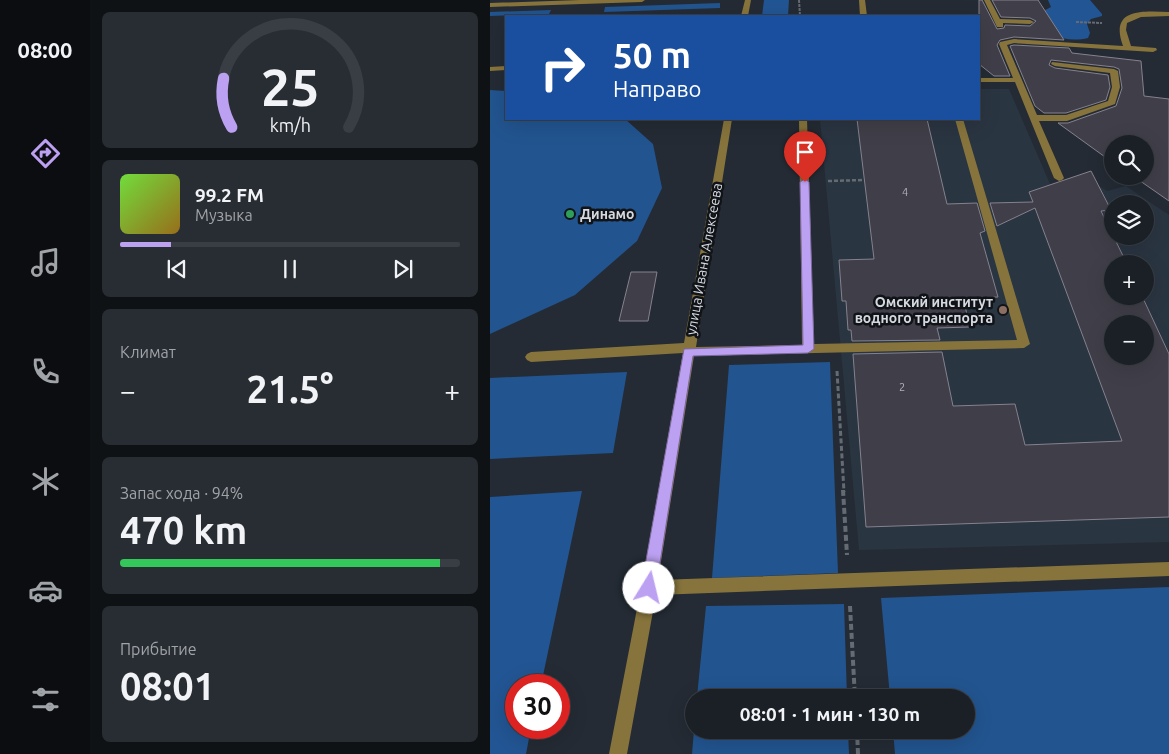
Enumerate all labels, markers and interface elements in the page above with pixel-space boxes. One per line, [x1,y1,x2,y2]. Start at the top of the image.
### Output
icon: right [530,35,595,100]
text: 50 m [613,35,691,75]
text: 08:00 [17,37,73,62]
text: 25 [261,58,319,116]
text: Направо [613,76,701,101]
text: km/h [269,115,311,135]
pin [784,131,826,182]
map controls [1104,135,1154,365]
button: search [1104,135,1154,185]
icon: directions [28,136,63,171]
icon: arrive [791,138,819,166]
street label: улица Ивана Алексеева [683,182,725,336]
text: 99.2 FM [195,184,264,206]
house number: 4 [902,186,908,198]
button: layers [1104,195,1154,245]
text: Музыка [195,206,253,224]
place label: Динамо [580,206,635,222]
marker: Динамо [564,208,576,220]
icon: music [28,245,63,280]
icon: previous [163,255,191,283]
icon: pause [276,255,304,283]
icon: next [389,255,417,283]
button: + [1104,255,1154,305]
place label: Омский институт водного транспорта [855,294,993,326]
marker: Омский институт водного транспорта [997,304,1009,316]
button: − [1104,315,1154,365]
text: Климат [120,343,176,361]
icon: phone [28,354,63,389]
text: 21.5° [246,368,334,410]
text: − [120,375,136,406]
text: + [444,375,460,406]
house number: 2 [899,381,905,393]
icon: climate [28,464,63,499]
text: Запас хода · 94% [120,484,243,502]
text: 470 km [120,509,247,551]
position arrow [622,561,674,613]
icon: car [28,573,63,608]
text: Прибытие [120,640,197,658]
text: 08:01 [120,665,215,707]
speed limit sign: 30 [505,674,570,739]
icon: filters [28,682,63,717]
text: 08:01 · 1 мин · 130 m [740,703,920,725]

